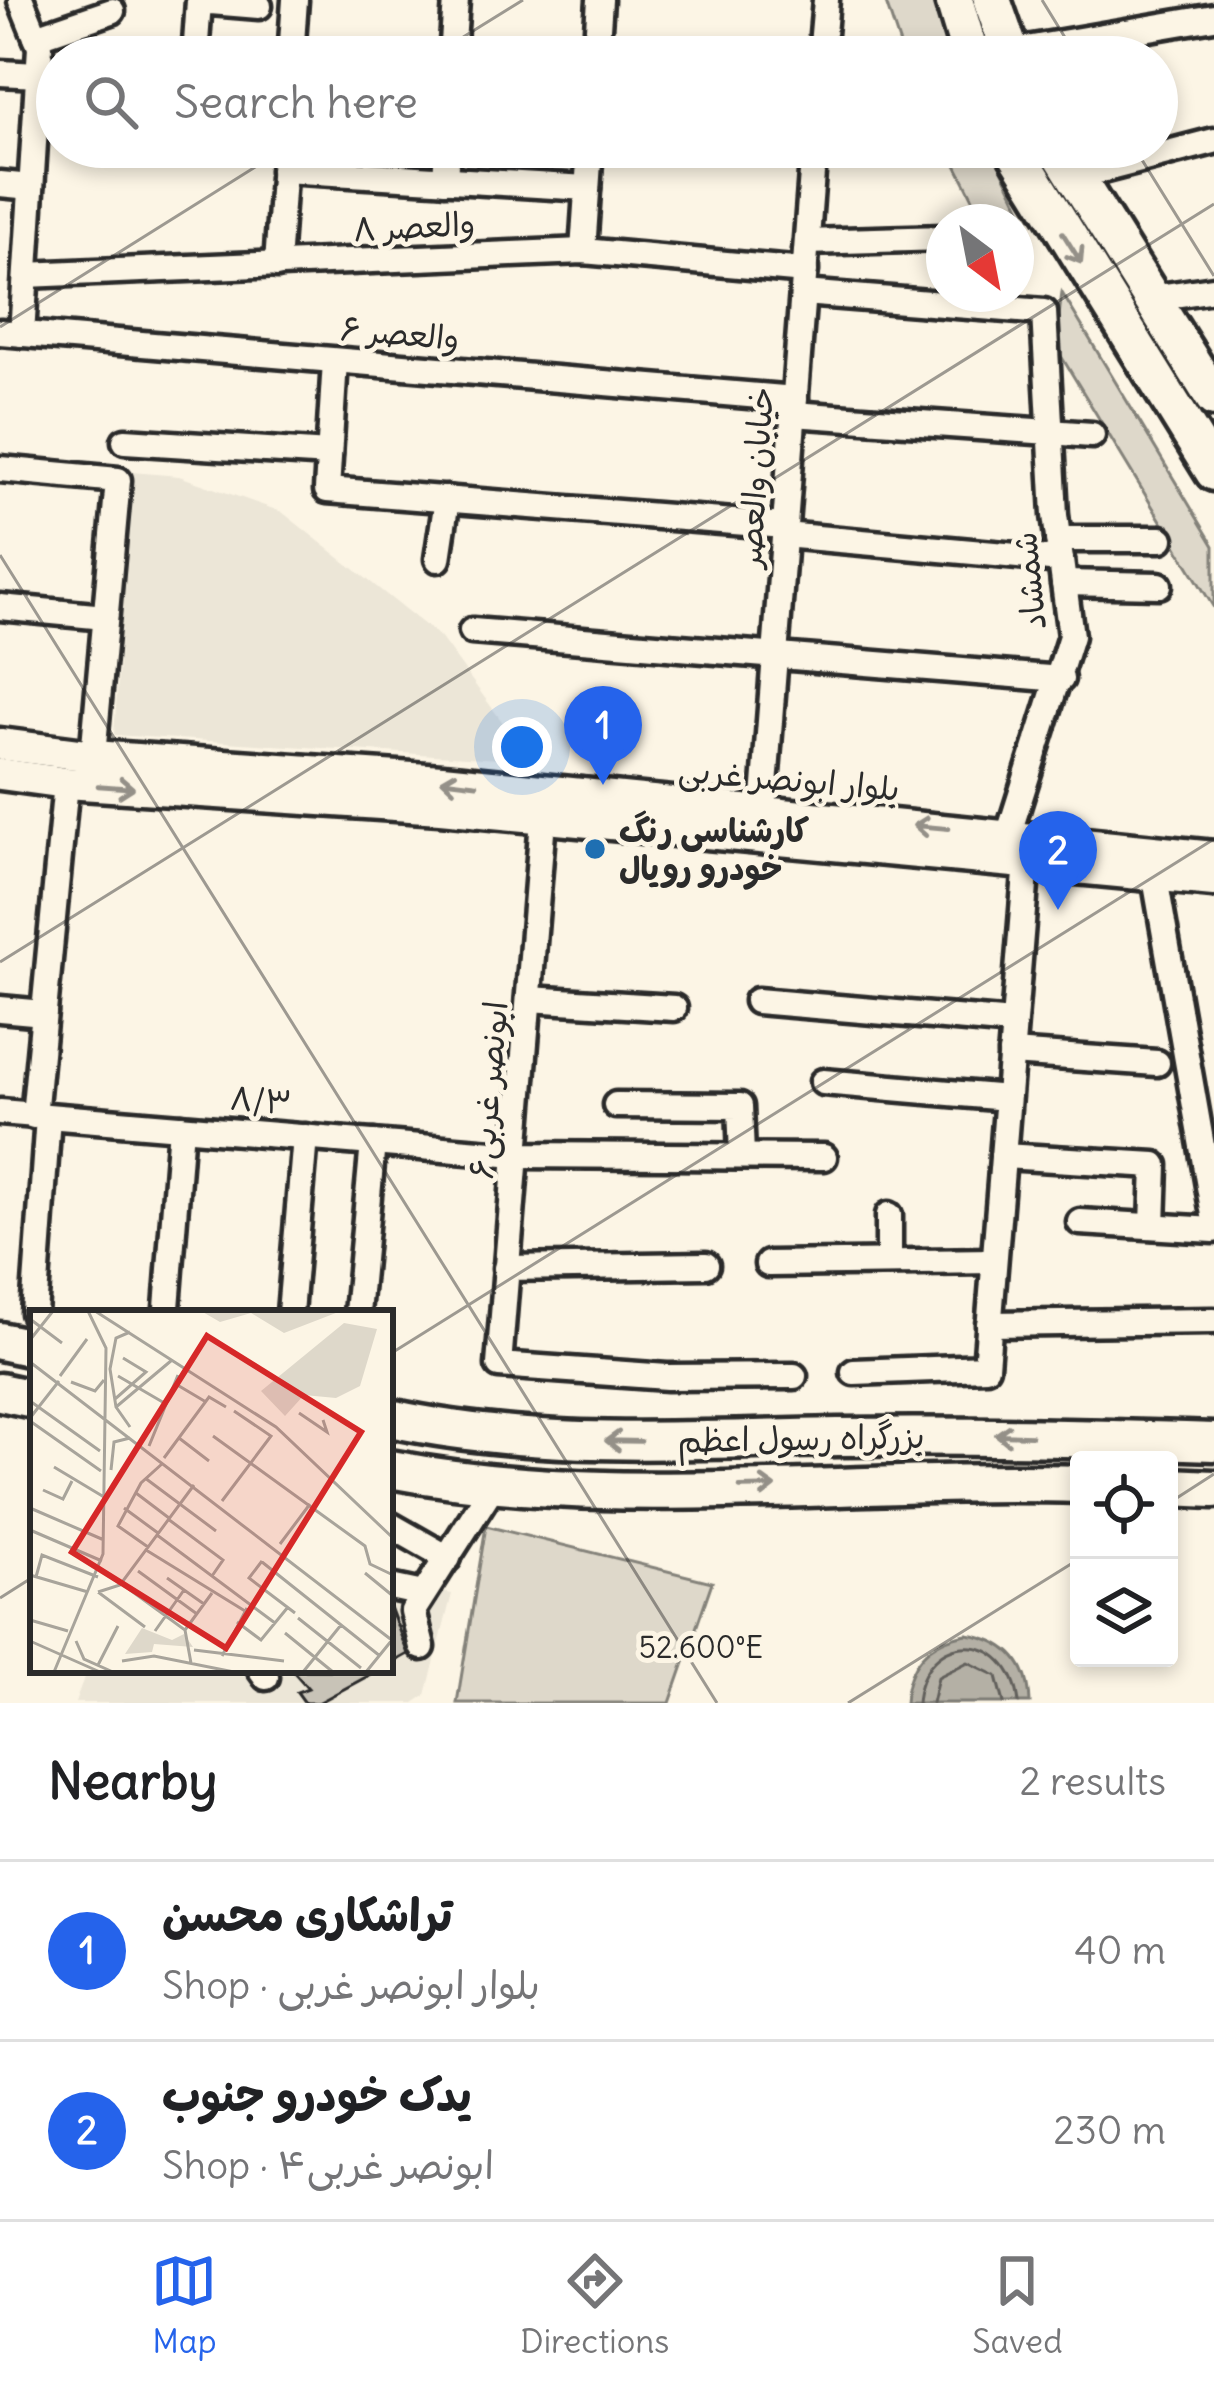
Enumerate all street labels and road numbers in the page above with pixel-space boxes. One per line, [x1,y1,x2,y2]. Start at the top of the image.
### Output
street label: والعصر ۸ [352,202,476,250]
street label: والعصر ۶ [339,307,461,359]
street label: خیابان والعصر [728,385,782,572]
street label: شمشاد [1003,530,1055,632]
street label: بلوار ابونصر غربی [677,748,901,811]
street label: ۶ابونصر غربی [459,999,518,1181]
street label: ۸/۳ [228,1076,294,1124]
street label: بزرگراه رسول اعظم [677,1415,925,1466]

